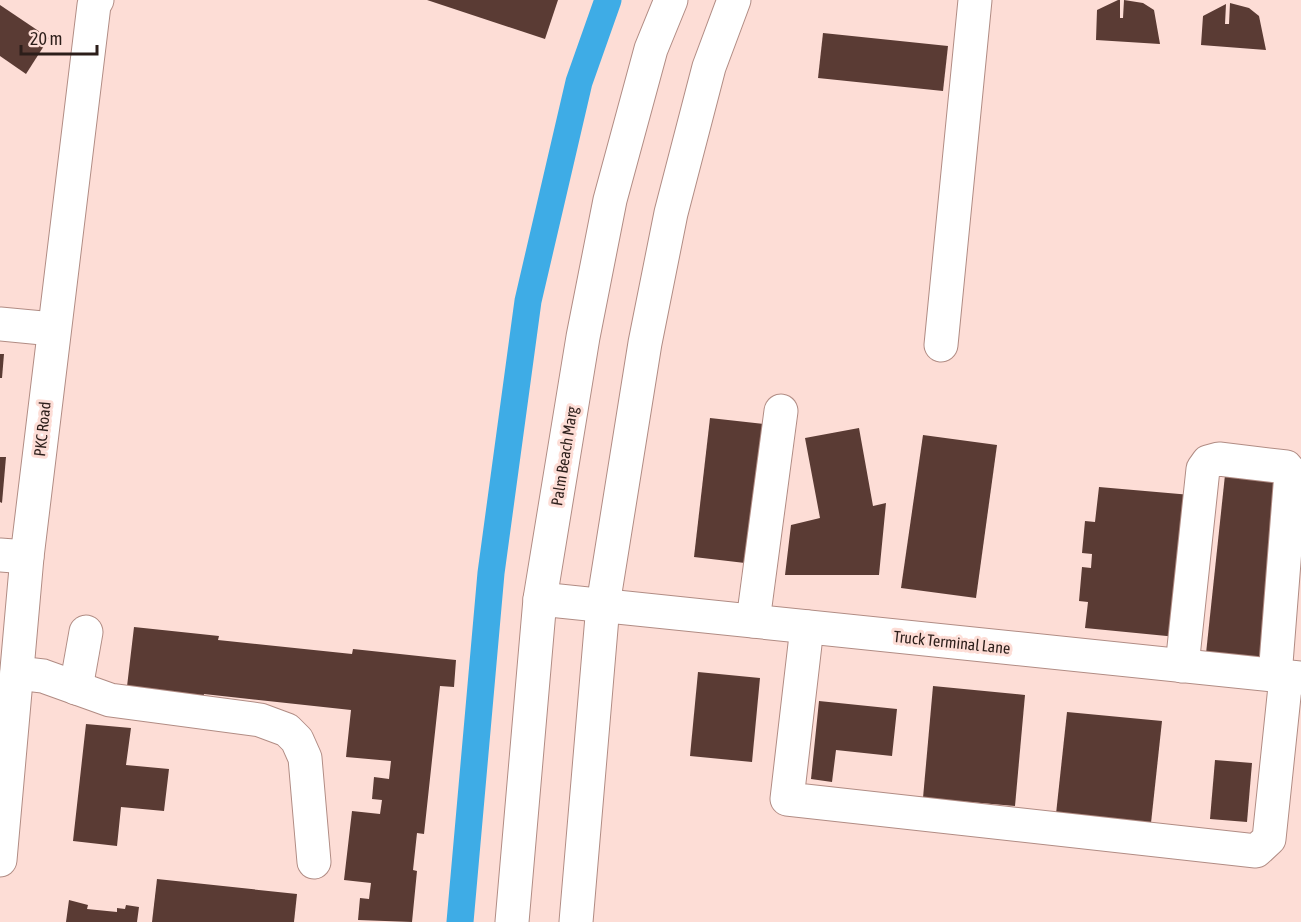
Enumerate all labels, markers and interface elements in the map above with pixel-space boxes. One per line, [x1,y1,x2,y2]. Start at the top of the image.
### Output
scale bar [21,18,98,56]
text: 20 m [30,28,62,49]
street label: PKC Road [30,401,54,457]
street label: Palm Beach Marg [547,405,582,507]
street label: Truck Terminal Lane [893,627,1011,657]

